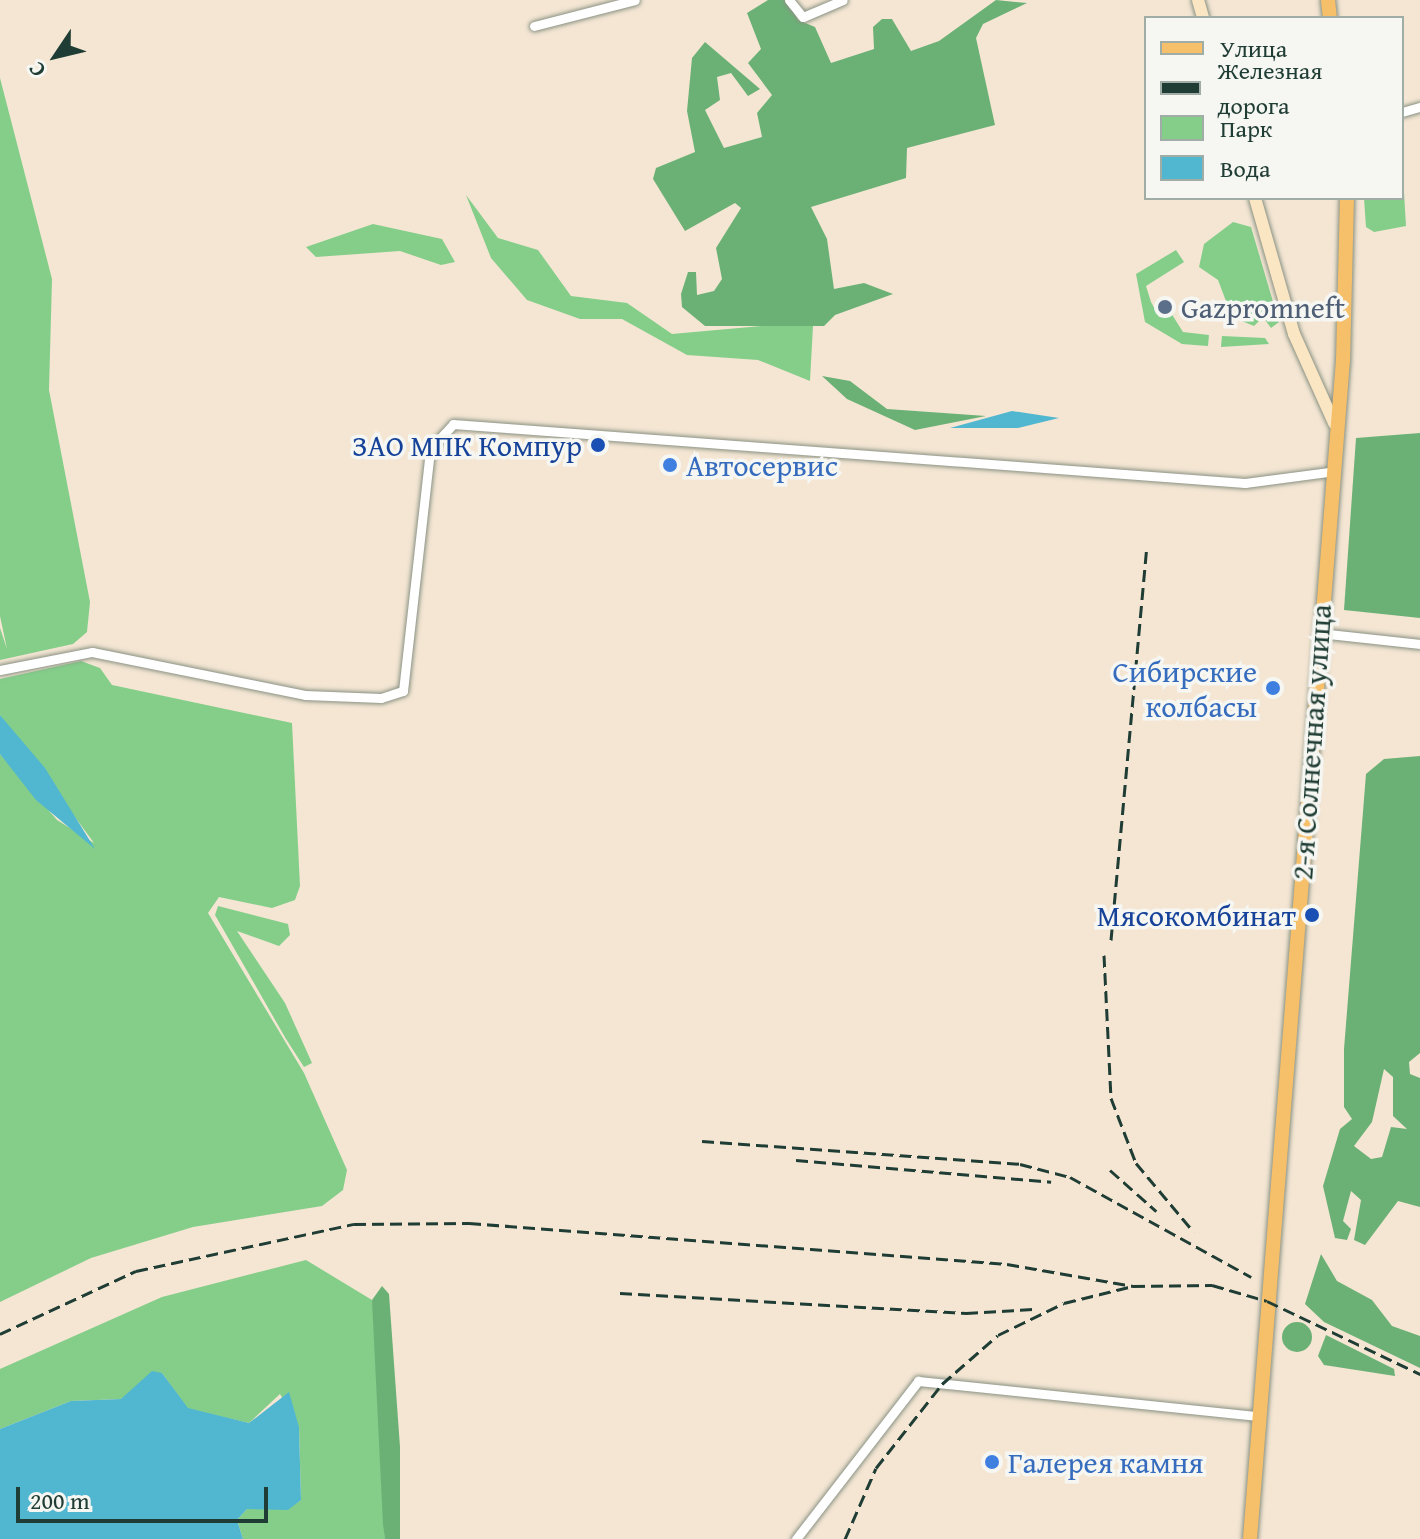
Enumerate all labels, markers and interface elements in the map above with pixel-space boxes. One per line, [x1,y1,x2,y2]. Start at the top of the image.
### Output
north arrow [16,16,96,96]
legend [1144,16,1404,200]
text: Улица [1220,31,1287,66]
text: Железная дорога [1217,53,1322,123]
text: С [20,55,53,84]
text: Парк [1220,111,1272,146]
text: Вода [1220,151,1270,186]
place label: Gazpromneft [1181,289,1345,325]
marker: Gazpromneft [1156,298,1174,316]
place label: ЗАО МПК Компур [352,427,582,463]
marker: ЗАО МПК Компур [589,436,607,454]
place label: Автосервис [686,447,838,483]
marker: Автосервис [661,456,679,474]
street label: 2-я Солнечная улица [1283,603,1339,881]
place label: Сибирские колбасы [1113,653,1257,724]
marker: Сибирские колбасы [1264,679,1282,697]
place label: Мясокомбинат [1097,897,1296,933]
marker: Мясокомбинат [1303,906,1321,924]
place label: Галерея камня [1008,1444,1203,1480]
marker: Галерея камня [983,1453,1001,1471]
scale bar [20,1471,272,1521]
text: 200 m [30,1483,90,1518]

